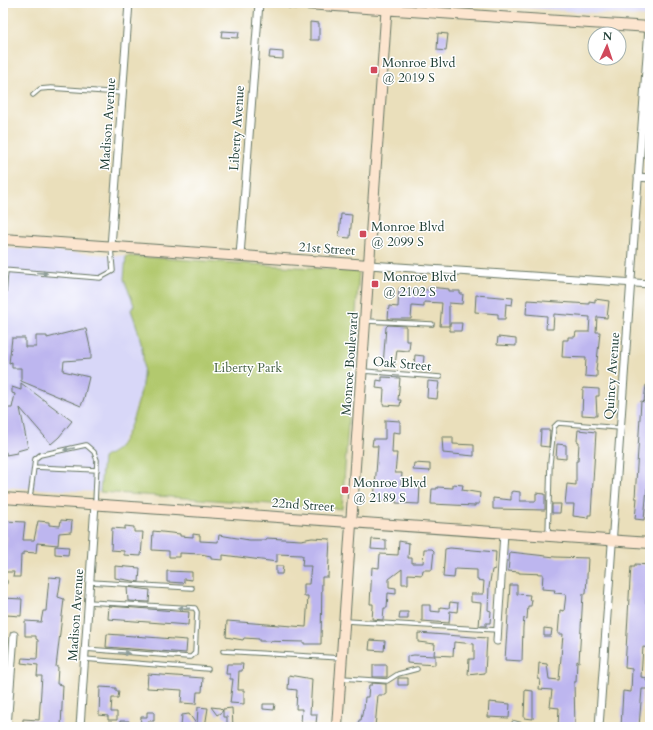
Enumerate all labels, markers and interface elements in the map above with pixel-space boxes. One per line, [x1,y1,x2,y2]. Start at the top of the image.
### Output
north arrow [587,26,627,66]
text: N [602,29,613,44]
place label: Monroe Blvd @ 2019 S [382,54,456,87]
marker: Monroe Blvd @ 2019 S [369,65,379,75]
street label: Madison Avenue [96,77,120,171]
street label: Liberty Avenue [225,84,249,171]
place label: Monroe Blvd @ 2099 S [371,218,445,251]
marker: Monroe Blvd @ 2099 S [358,229,368,239]
street label: 21st Street [298,238,356,260]
place label: Monroe Blvd @ 2102 S [383,268,457,301]
one-way arrow [36,269,48,276]
marker: Monroe Blvd @ 2102 S [370,279,380,289]
street label: Monroe Boulevard [337,311,363,416]
street label: Quincy Avenue [600,331,624,420]
street label: Oak Street [372,352,432,376]
park label: Liberty Park [214,359,282,377]
one-way arrow [63,446,75,452]
place label: Monroe Blvd @ 2189 S [353,474,427,507]
marker: Monroe Blvd @ 2189 S [340,485,350,495]
street label: 22nd Street [271,494,335,516]
street label: Madison Avenue [64,568,88,662]
one-way arrow [178,604,190,611]
one-way arrow [118,649,130,656]

